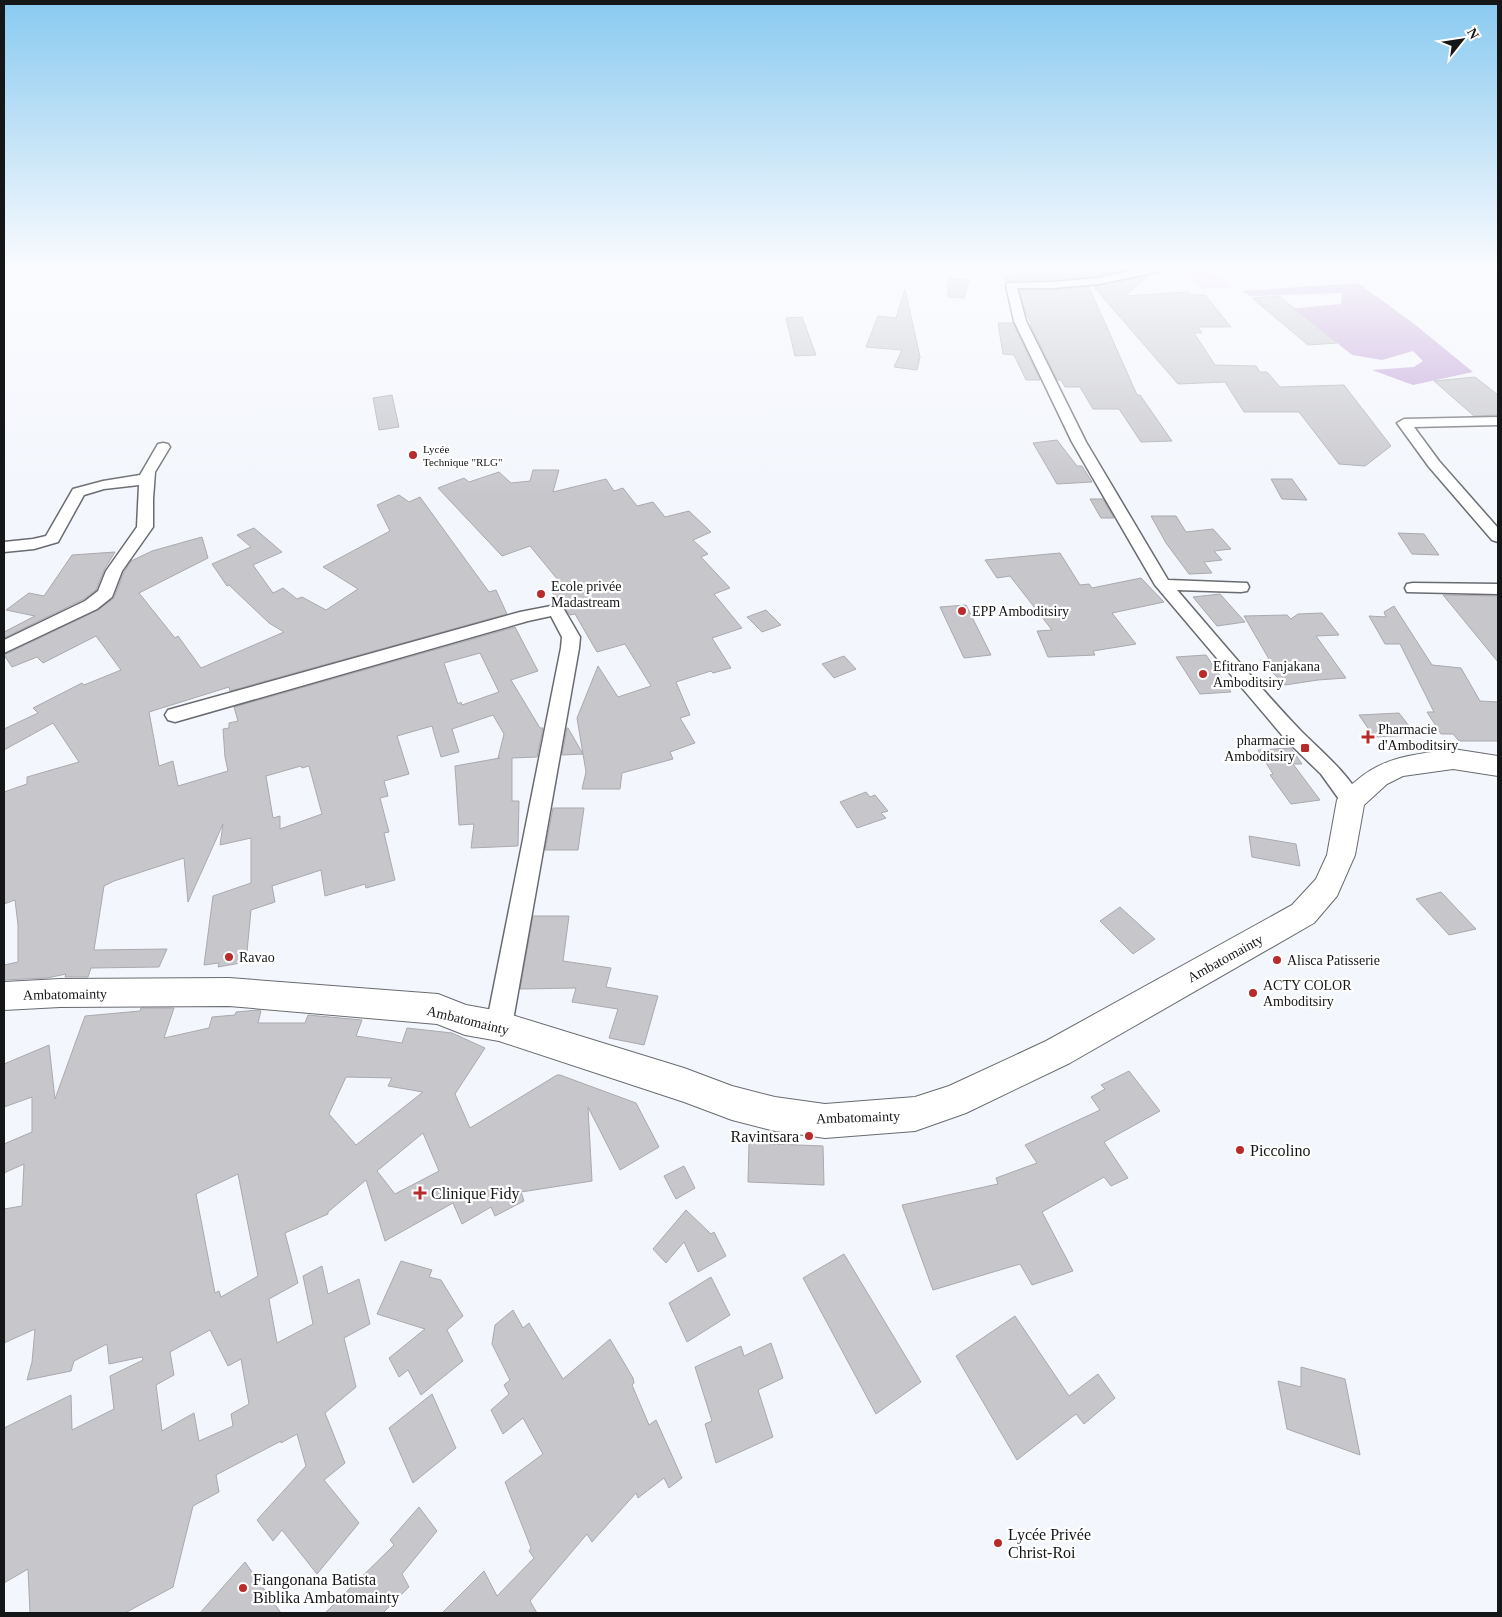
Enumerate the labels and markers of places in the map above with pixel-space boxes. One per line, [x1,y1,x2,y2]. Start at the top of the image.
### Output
place label: Lycée Technique "RLG" [423,443,502,468]
marker: Lycée Technique "RLG" [407,449,419,461]
place label: Ecole privée Madastream [551,579,621,610]
marker: Ecole privée Madastream [535,588,547,600]
place label: EPP Amboditsiry [972,604,1069,619]
marker: EPP Amboditsiry [956,605,968,617]
place label: Efitrano Fanjakana Amboditsiry [1213,659,1321,690]
marker: Efitrano Fanjakana Amboditsiry [1197,668,1209,680]
place label: Pharmacie d'Amboditsiry [1378,722,1458,753]
marker: Pharmacie d'Amboditsiry [1362,731,1374,743]
place label: pharmacie Amboditsiry [1224,733,1295,764]
marker: pharmacie Amboditsiry [1299,742,1311,754]
place label: Ravao [239,950,275,965]
marker: Ravao [223,951,235,963]
place label: Alisca Patisserie [1287,953,1380,968]
marker: Alisca Patisserie [1271,954,1283,966]
place label: ACTY COLOR Amboditsiry [1263,978,1352,1009]
marker: ACTY COLOR Amboditsiry [1247,987,1259,999]
place label: Ravintsara [731,1128,799,1145]
marker: Ravintsara [803,1130,815,1142]
place label: Piccolino [1250,1142,1310,1159]
marker: Piccolino [1234,1144,1246,1156]
place label: Clinique Fidy [431,1185,519,1203]
marker: Clinique Fidy [413,1186,427,1200]
place label: Lycée Privée Christ-Roi [1008,1526,1091,1561]
marker: Lycée Privée Christ-Roi [992,1537,1004,1549]
place label: Fiangonana Batista Biblika Ambatomainty [253,1571,399,1607]
marker: Fiangonana Batista Biblika Ambatomainty [237,1582,249,1594]

